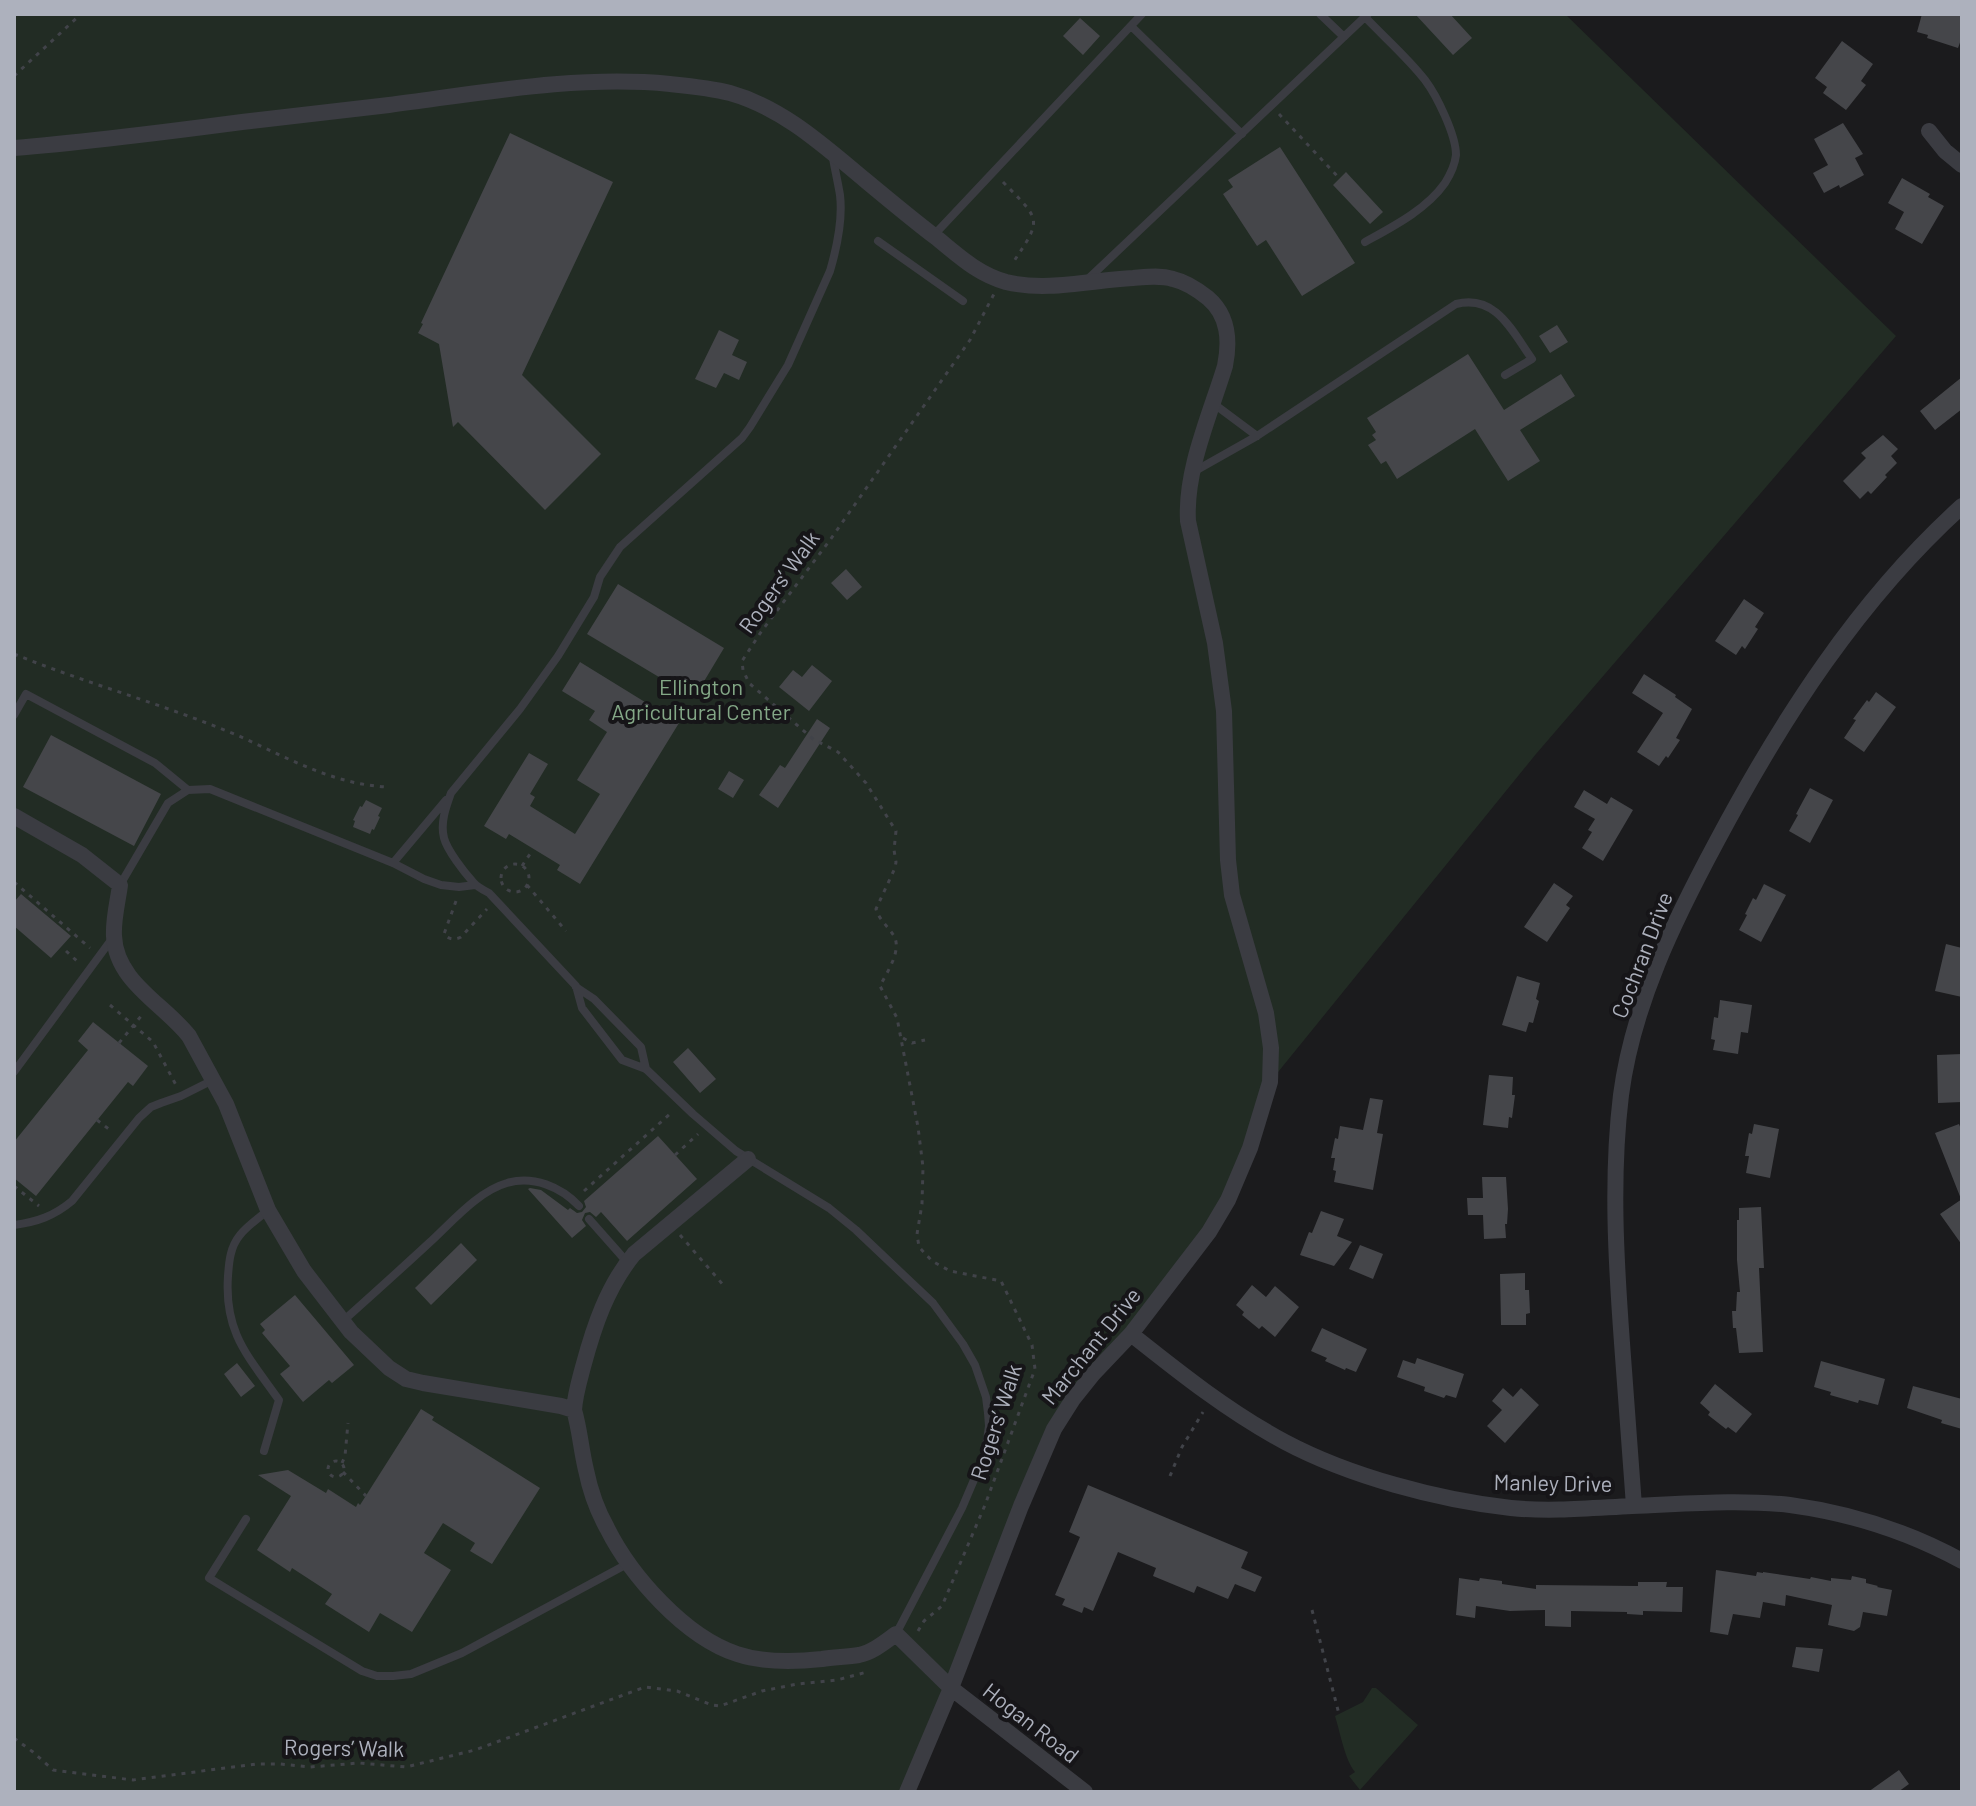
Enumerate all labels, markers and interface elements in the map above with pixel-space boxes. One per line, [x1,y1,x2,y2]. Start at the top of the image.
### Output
street label: Rogers’ Walk [732,525,824,638]
park label: Ellington Agricultural Center [611,673,791,724]
street label: Cochran Drive [1605,888,1677,1021]
street label: Marchant Drive [1035,1282,1145,1409]
street label: Rogers’ Walk [964,1360,1026,1483]
street label: Manley Drive [1493,1468,1613,1496]
street label: Hogan Road [979,1677,1085,1768]
street label: Rogers’ Walk [284,1733,404,1761]

